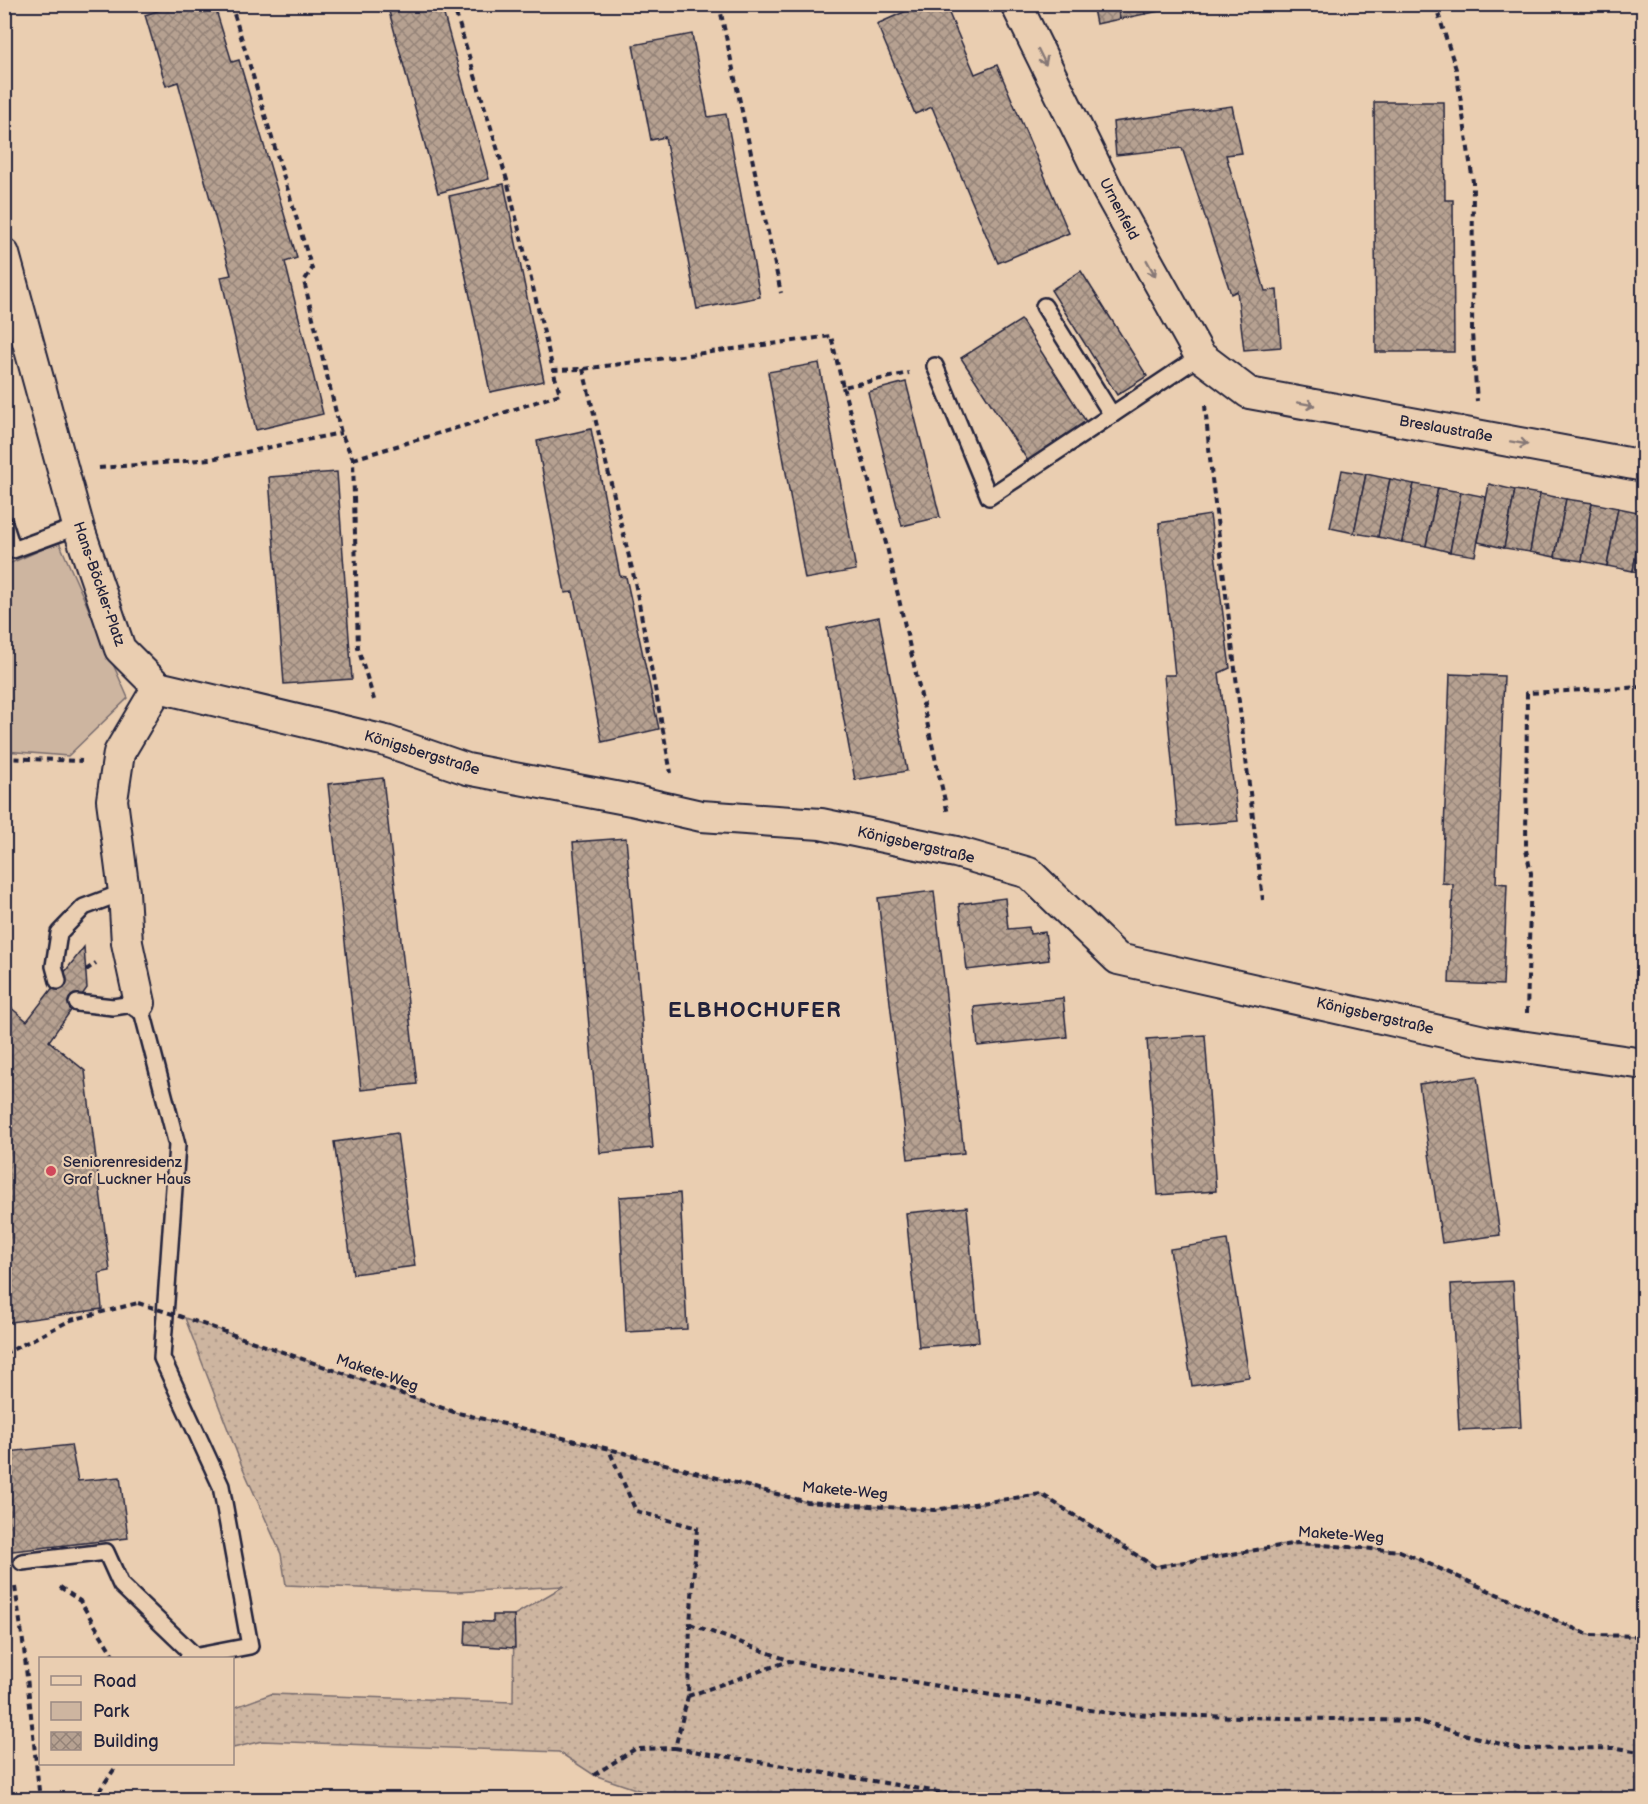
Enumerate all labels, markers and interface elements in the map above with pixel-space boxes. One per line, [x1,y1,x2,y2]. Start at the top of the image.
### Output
one-way arrow [1036,48,1048,65]
street label: Urnenfeld [1095,175,1143,243]
one-way arrow [1145,259,1157,276]
one-way arrow [1296,399,1316,410]
street label: Breslaustraße [1398,411,1494,447]
one-way arrow [1509,438,1528,449]
street label: Hans-Böckler-Platz [69,519,129,650]
street label: Königsbergstraße [362,726,482,780]
street label: Königsbergstraße [855,822,977,868]
street label: Königsbergstraße [1314,993,1436,1039]
district label: ELBHOCHUFER [668,998,842,1023]
place label: Seniorenresidenz Graf Luckner Haus [63,1153,191,1189]
marker: Seniorenresidenz Graf Luckner Haus [44,1164,58,1178]
street label: Makete-Weg [333,1350,421,1396]
street label: Makete-Weg [801,1478,889,1504]
street label: Makete-Weg [1297,1523,1385,1547]
legend [39,1657,234,1765]
text: Road [93,1671,137,1692]
text: Park [93,1701,129,1722]
text: Building [93,1731,159,1752]

